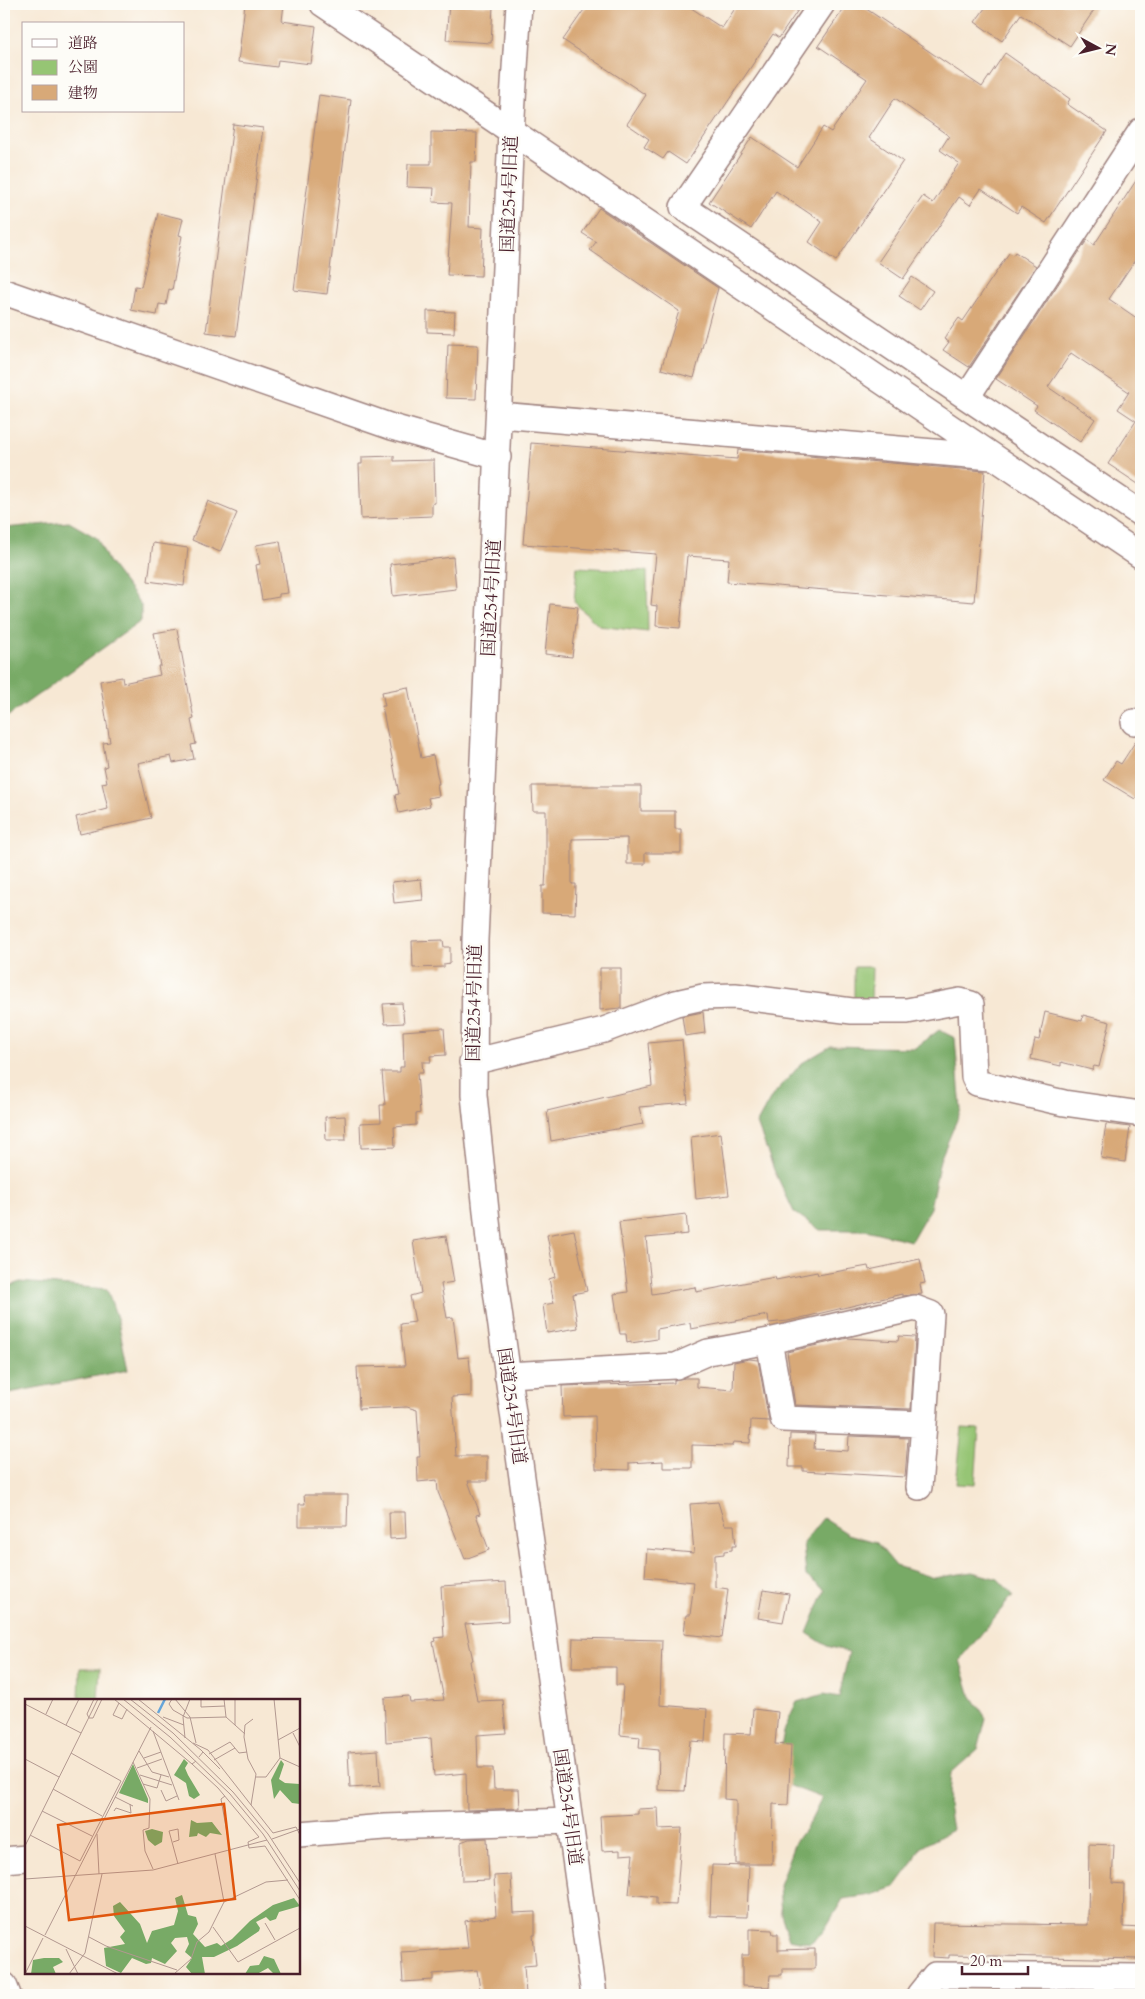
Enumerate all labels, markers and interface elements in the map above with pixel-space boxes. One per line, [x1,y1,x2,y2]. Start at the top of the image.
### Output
legend [22,22,185,112]
north arrow [1072,22,1122,72]
text: 道路 [68,33,98,53]
text: N [1100,42,1121,57]
text: 公園 [68,57,98,77]
text: 建物 [68,83,98,103]
street label: 国道254号旧道 [495,135,524,253]
street label: 国道254号旧道 [476,539,507,657]
street label: 国道254号旧道 [461,944,488,1062]
street label: 国道254号旧道 [491,1346,532,1466]
inset map [25,1699,300,1974]
street label: 国道254号旧道 [547,1747,588,1867]
scale bar [962,1944,1029,1976]
text: 20 m [970,1951,1002,1971]

